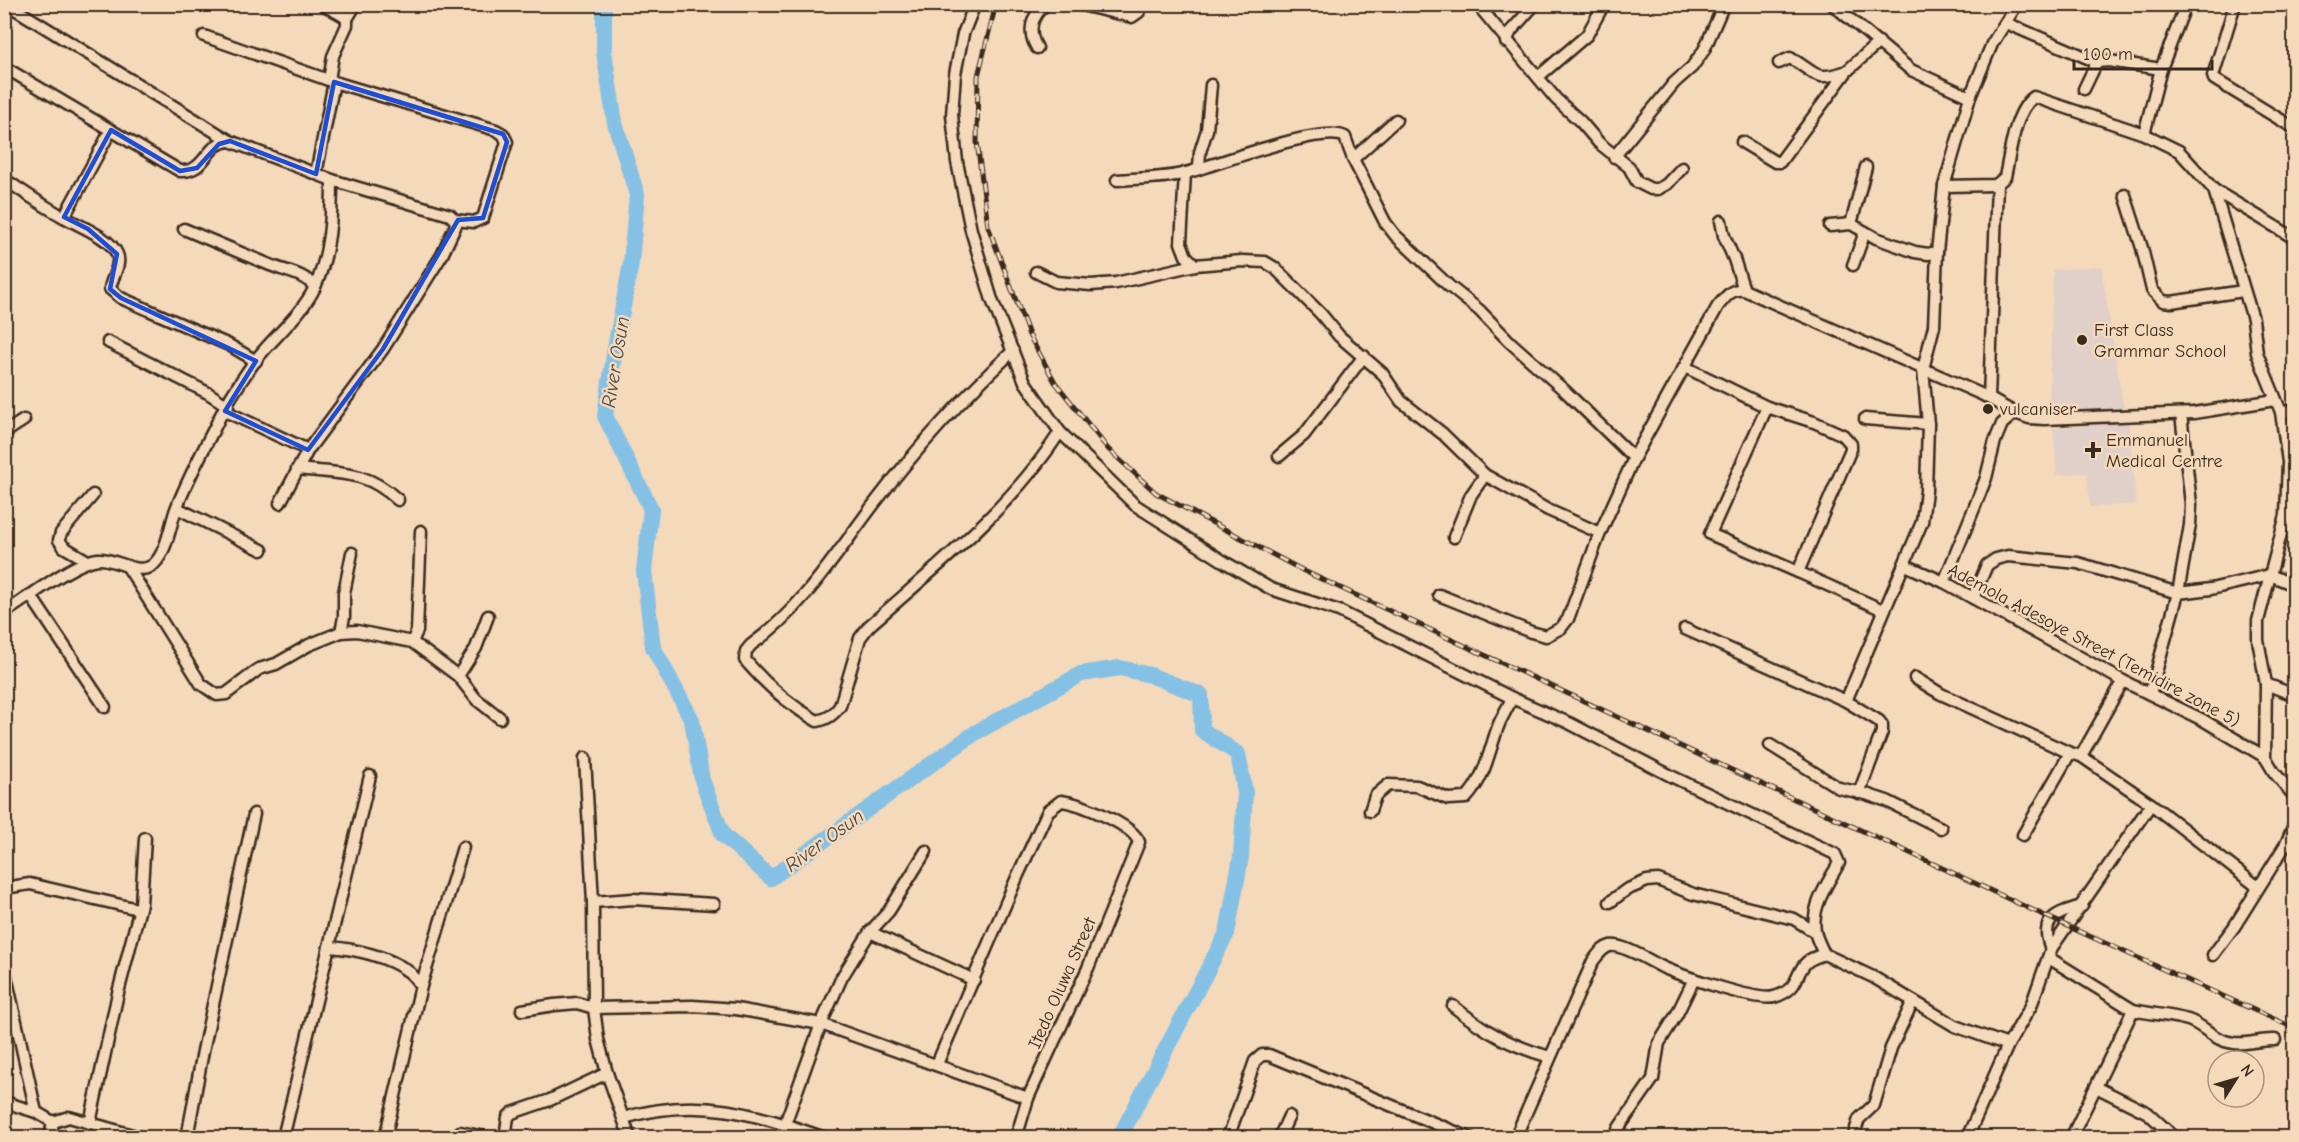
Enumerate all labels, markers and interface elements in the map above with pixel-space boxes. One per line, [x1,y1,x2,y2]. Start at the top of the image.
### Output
scale bar [2074,33,2212,71]
text: 100 m [2083,44,2133,65]
water label: River Osun [597,315,634,409]
place label: First Class Grammar School [2094,320,2226,362]
marker: First Class Grammar School [2075,333,2089,347]
place label: vulcaniser [1999,399,2077,420]
marker: vulcaniser [1981,402,1995,416]
place label: Emmanuel Medical Centre [2106,430,2223,472]
marker: Emmanuel Medical Centre [2084,441,2102,459]
street label: Ademola Adesoye Street (Temidire zone 5) [1944,559,2243,732]
water label: River Osun [780,804,868,877]
street label: Itedo Oluwa Street [1024,914,1101,1052]
north arrow [2206,1049,2266,1109]
text: N [2237,1061,2258,1080]

